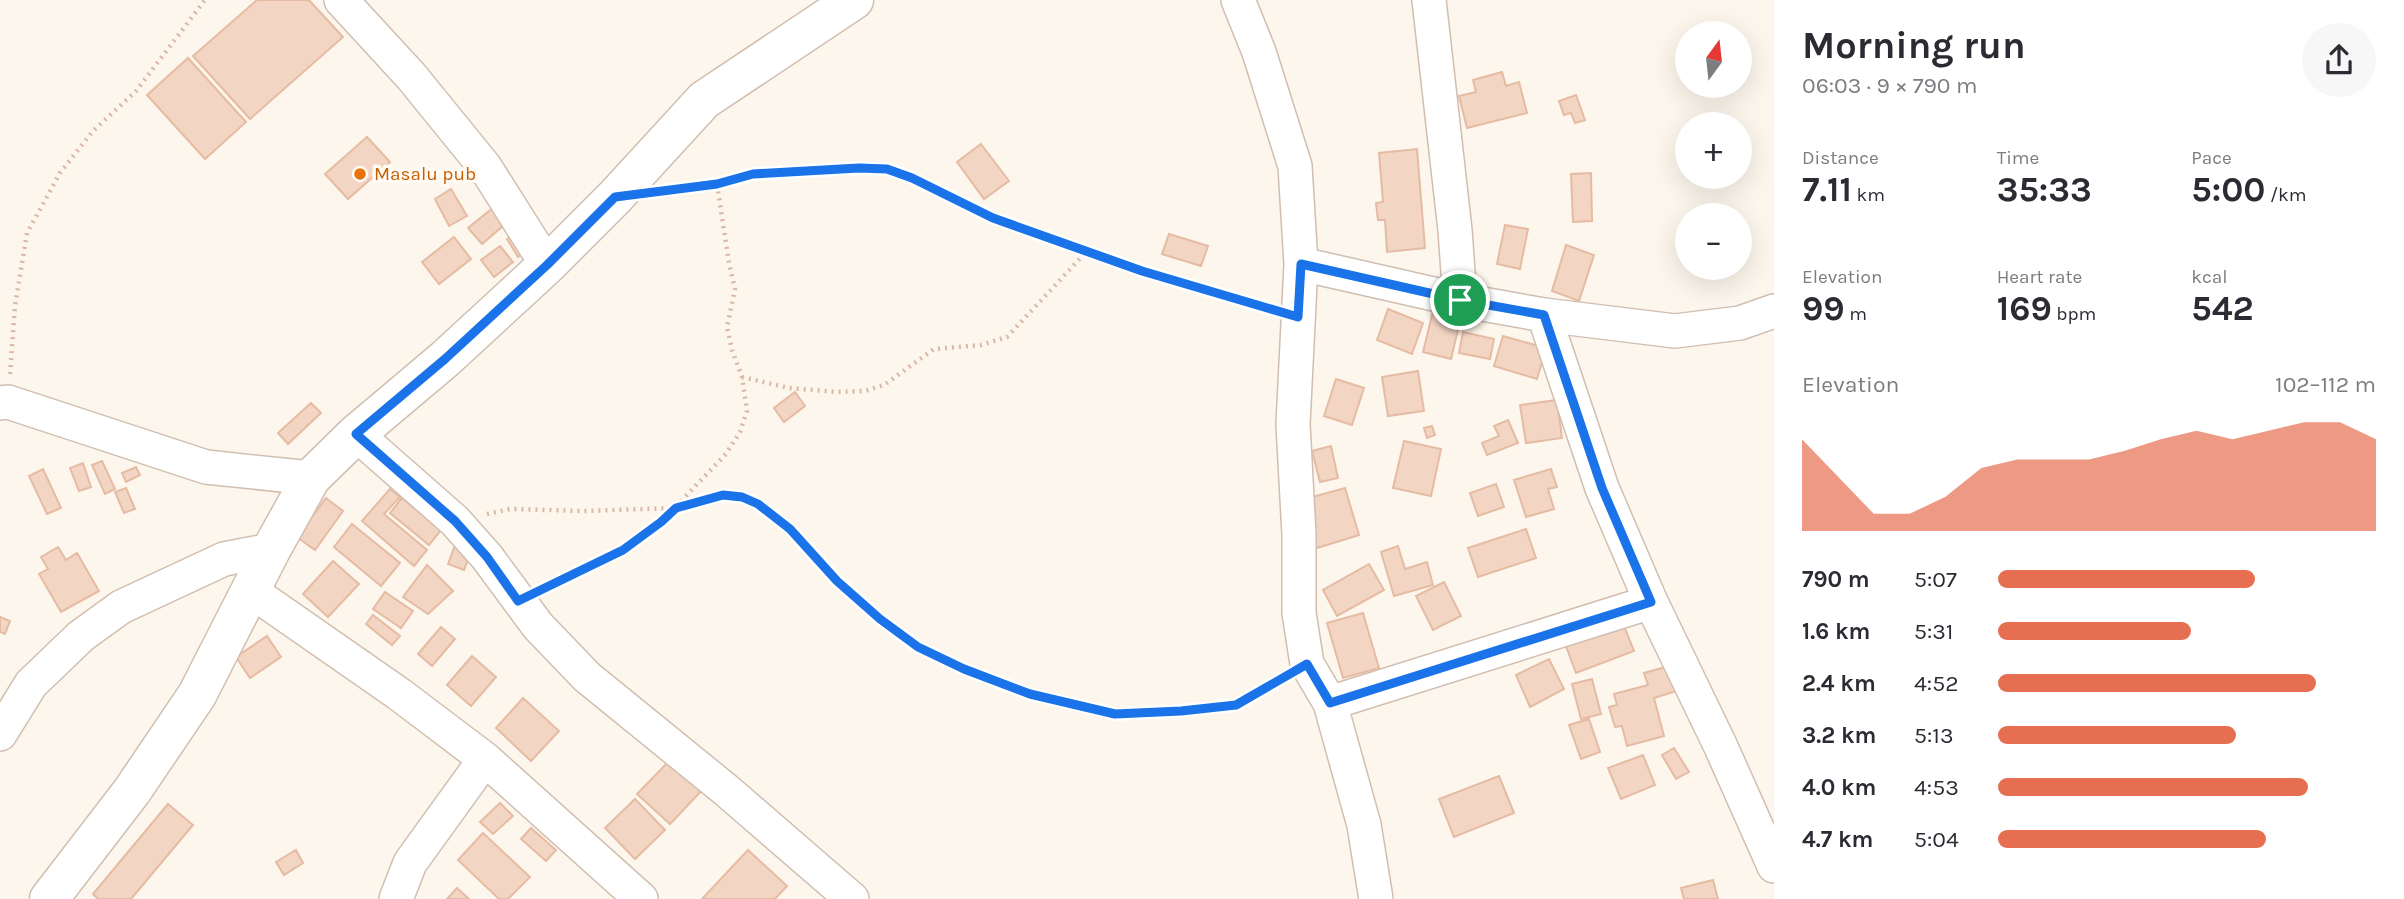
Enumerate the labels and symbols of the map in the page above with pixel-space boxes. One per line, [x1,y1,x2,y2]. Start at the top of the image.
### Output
north arrow [1675,21,1752,98]
place label: Masalu pub [374,163,476,185]
marker: Masalu pub [352,166,368,182]
pin [1430,270,1490,330]

